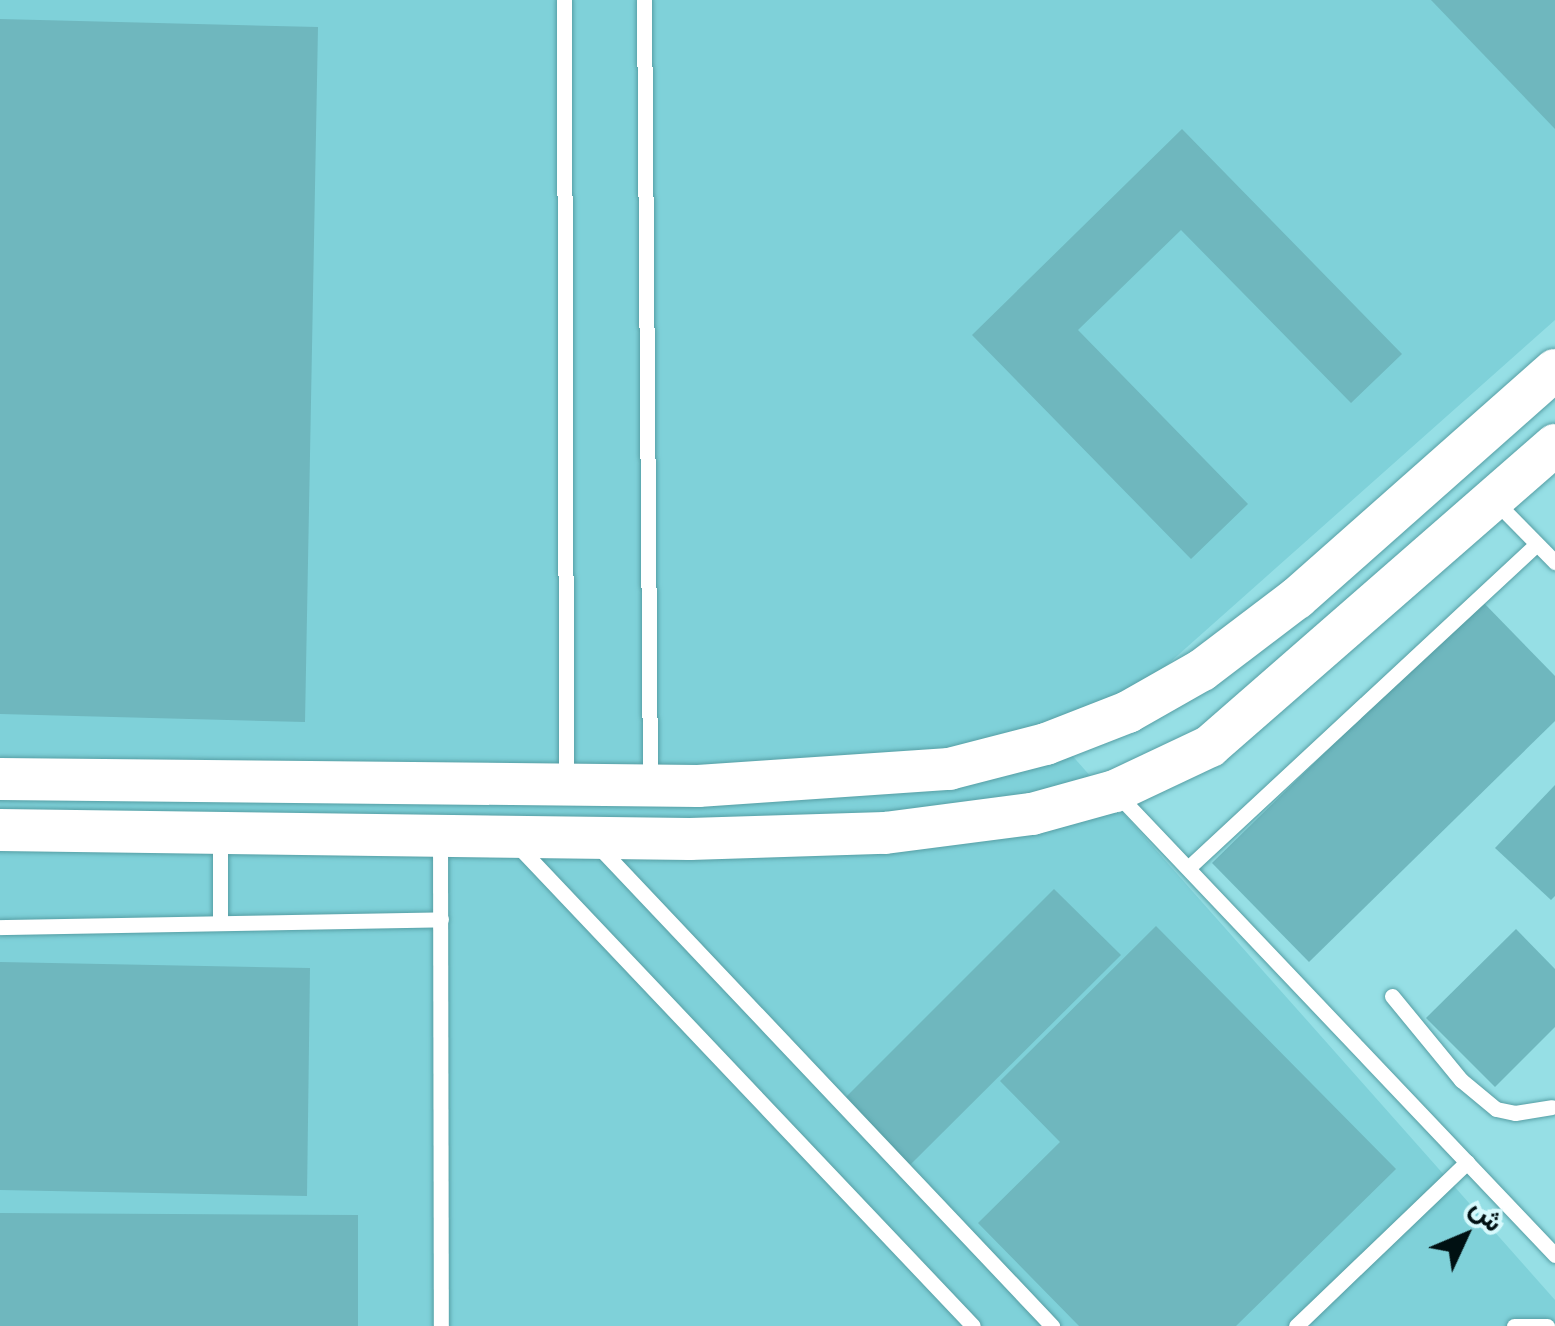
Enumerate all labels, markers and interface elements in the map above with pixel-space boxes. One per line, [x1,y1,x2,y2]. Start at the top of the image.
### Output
north arrow [1415,1186,1515,1286]
text: ش [1461,1189,1513,1240]

